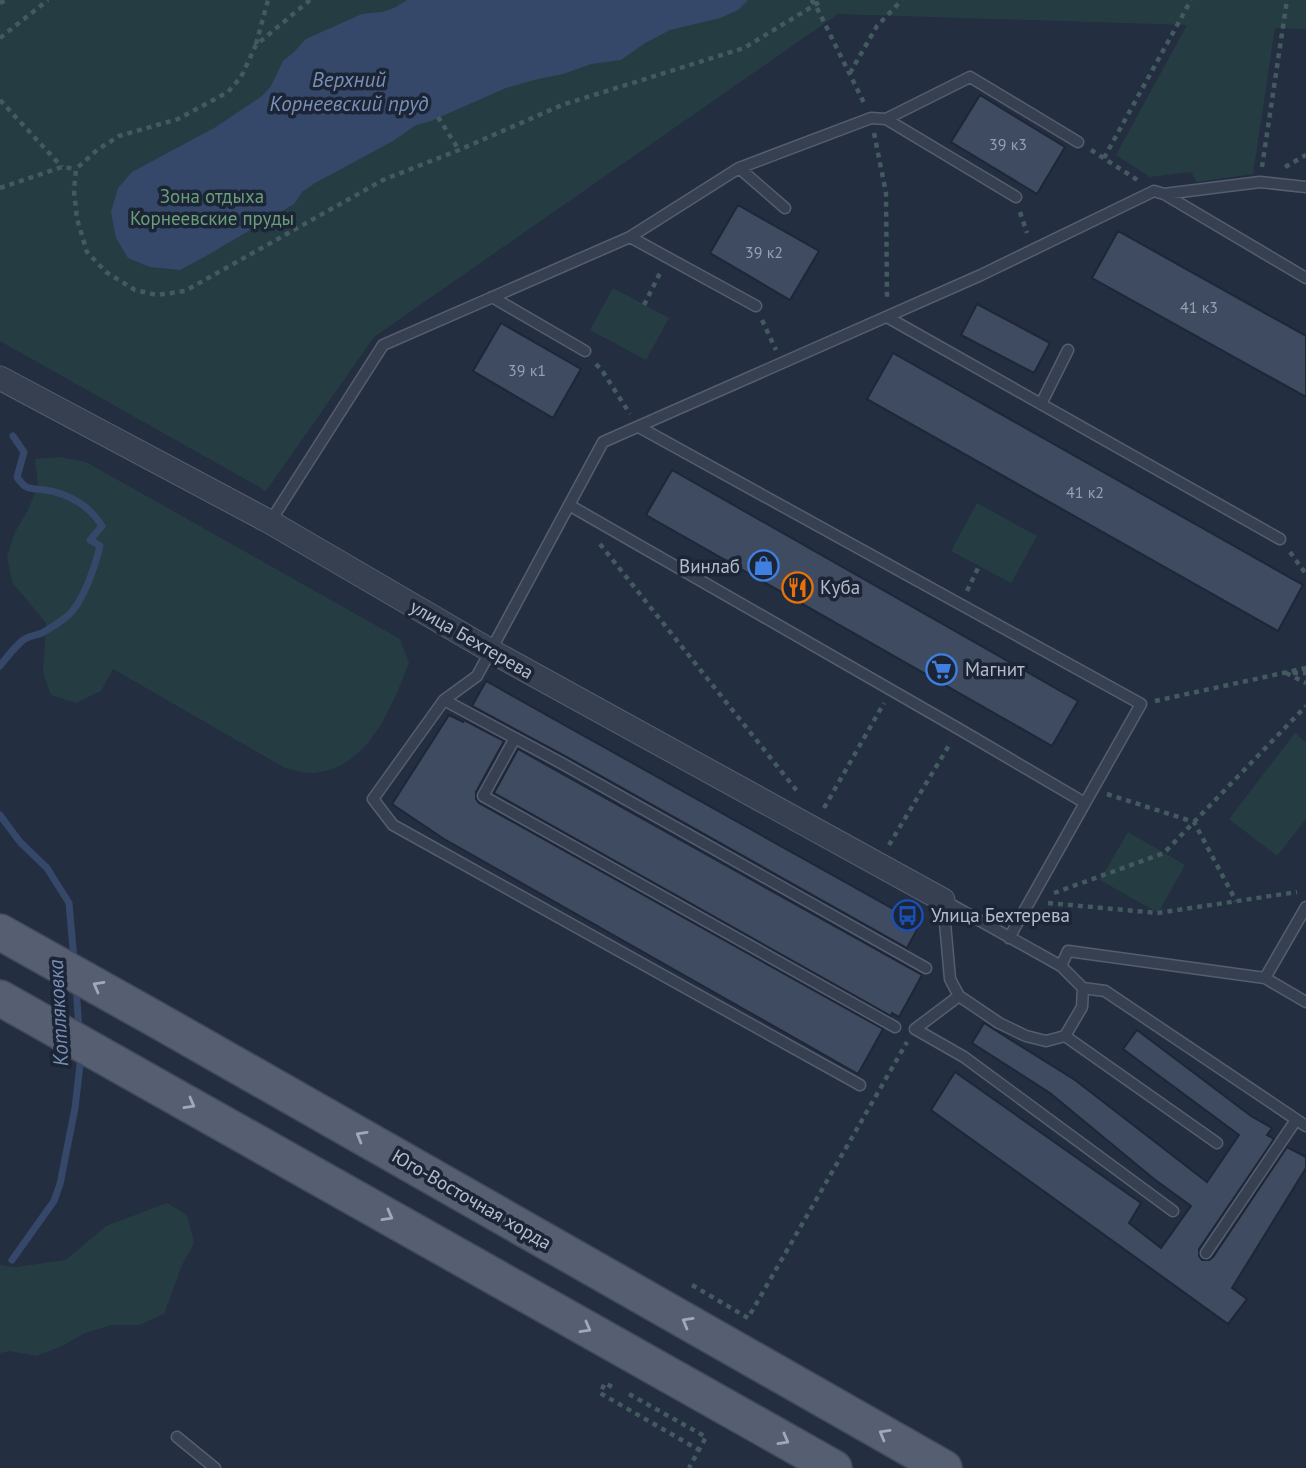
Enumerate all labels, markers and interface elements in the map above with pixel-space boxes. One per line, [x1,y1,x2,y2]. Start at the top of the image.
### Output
water label: Верхний Корнеевский пруд [270,66,428,117]
house number: 39 к3 [989,134,1027,154]
park label: Зона отдыха Корнеевские пруды [130,184,294,230]
house number: 39 к2 [745,242,783,262]
house number: 41 к3 [1180,297,1218,317]
house number: 39 к1 [508,360,546,380]
house number: 41 к2 [1066,482,1104,502]
shop icon: Винлаб [746,549,780,583]
place label: Винлаб [679,554,740,578]
restaurant icon: Куба [780,570,814,604]
place label: Куба [820,575,860,599]
street label: улица Бехтерева [406,594,538,684]
supermarket icon: Магнит [925,652,959,686]
place label: Магнит [965,657,1025,681]
bus stop icon: Улица Бехтерева [891,898,925,932]
place label: Улица Бехтерева [931,903,1070,927]
water label: Котляковка [42,958,74,1067]
one-way arrow [92,981,105,994]
one-way arrow [183,1096,195,1109]
one-way arrow [356,1131,369,1144]
street label: Юго-Восточная хорда [388,1144,556,1254]
one-way arrow [381,1208,393,1221]
one-way arrow [681,1317,694,1330]
one-way arrow [579,1320,591,1333]
one-way arrow [879,1429,892,1442]
one-way arrow [777,1432,790,1445]

